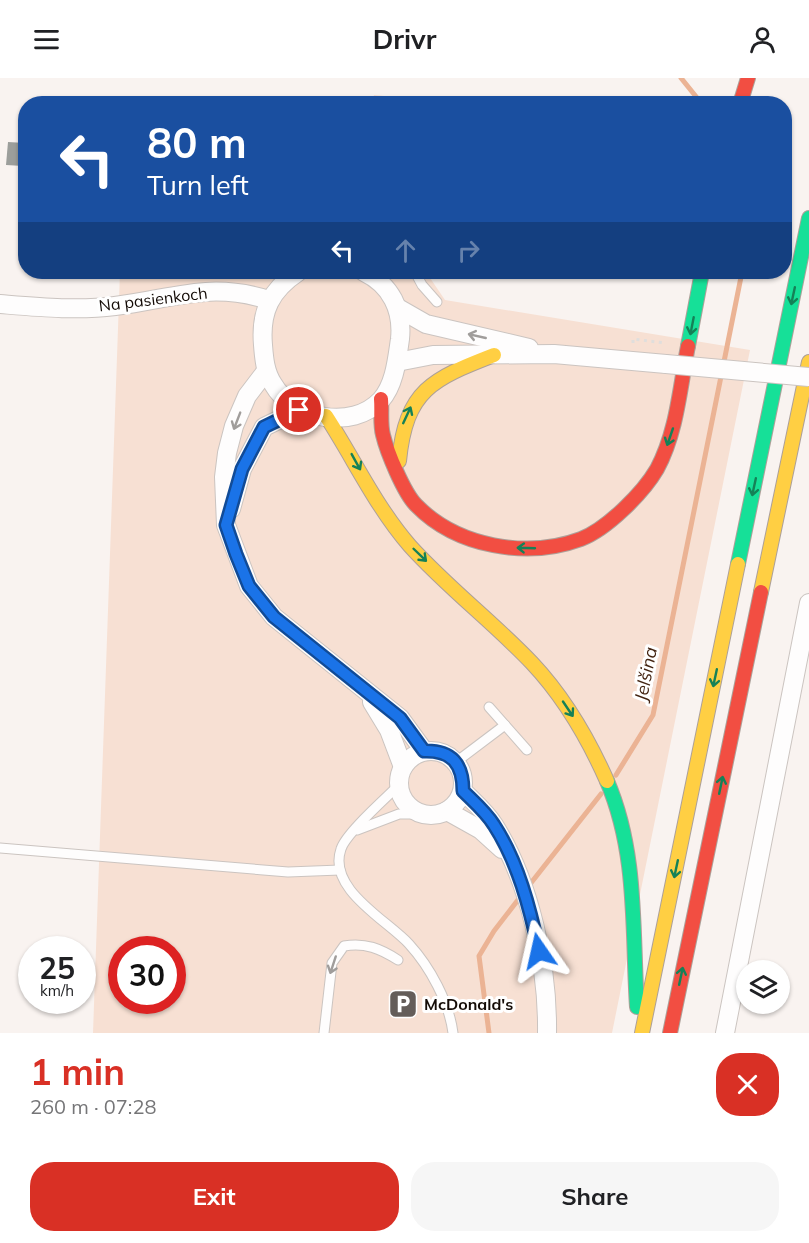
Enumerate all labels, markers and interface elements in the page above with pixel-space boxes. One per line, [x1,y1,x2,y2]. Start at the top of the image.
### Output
text: Drivr [373,22,436,56]
icon: menu [30,23,63,56]
icon: person [746,23,779,56]
text: 80 m [147,116,247,169]
icon: left [48,120,126,198]
text: Turn left [147,168,249,202]
icon: left [326,234,359,267]
icon: ahead [389,234,422,267]
icon: right [452,234,485,267]
street label: Na pasienkoch [98,282,208,316]
one-way arrow [787,285,798,305]
one-way arrow [686,315,697,335]
one-way arrow [468,330,487,341]
pin [273,384,324,435]
icon: arrive [282,393,315,426]
one-way arrow [402,407,414,425]
one-way arrow [231,411,242,430]
one-way arrow [663,427,674,446]
one-way arrow [350,454,362,471]
one-way arrow [748,476,759,496]
one-way arrow [517,542,537,554]
one-way arrow [412,547,427,562]
water label: Jelšina [629,645,662,705]
one-way arrow [709,667,720,687]
one-way arrow [561,701,574,718]
one-way arrow [715,775,727,794]
one-way arrow [670,858,681,878]
position arrow [507,919,571,983]
speed limit sign: 30 [108,936,186,1014]
text: 25 [39,949,75,987]
one-way arrow [327,955,338,974]
map controls [736,960,790,1014]
button: layers [736,960,790,1014]
one-way arrow [676,966,688,985]
text: km/h [40,981,74,1000]
parking icon: McDonald's [387,988,419,1020]
place label: McDonald's [424,994,513,1014]
text: 1 min [30,1049,125,1094]
button: close [716,1053,779,1116]
text: 260 m · 07:28 [30,1094,156,1119]
button: Exit [30,1162,399,1231]
button: Share [411,1162,779,1231]

